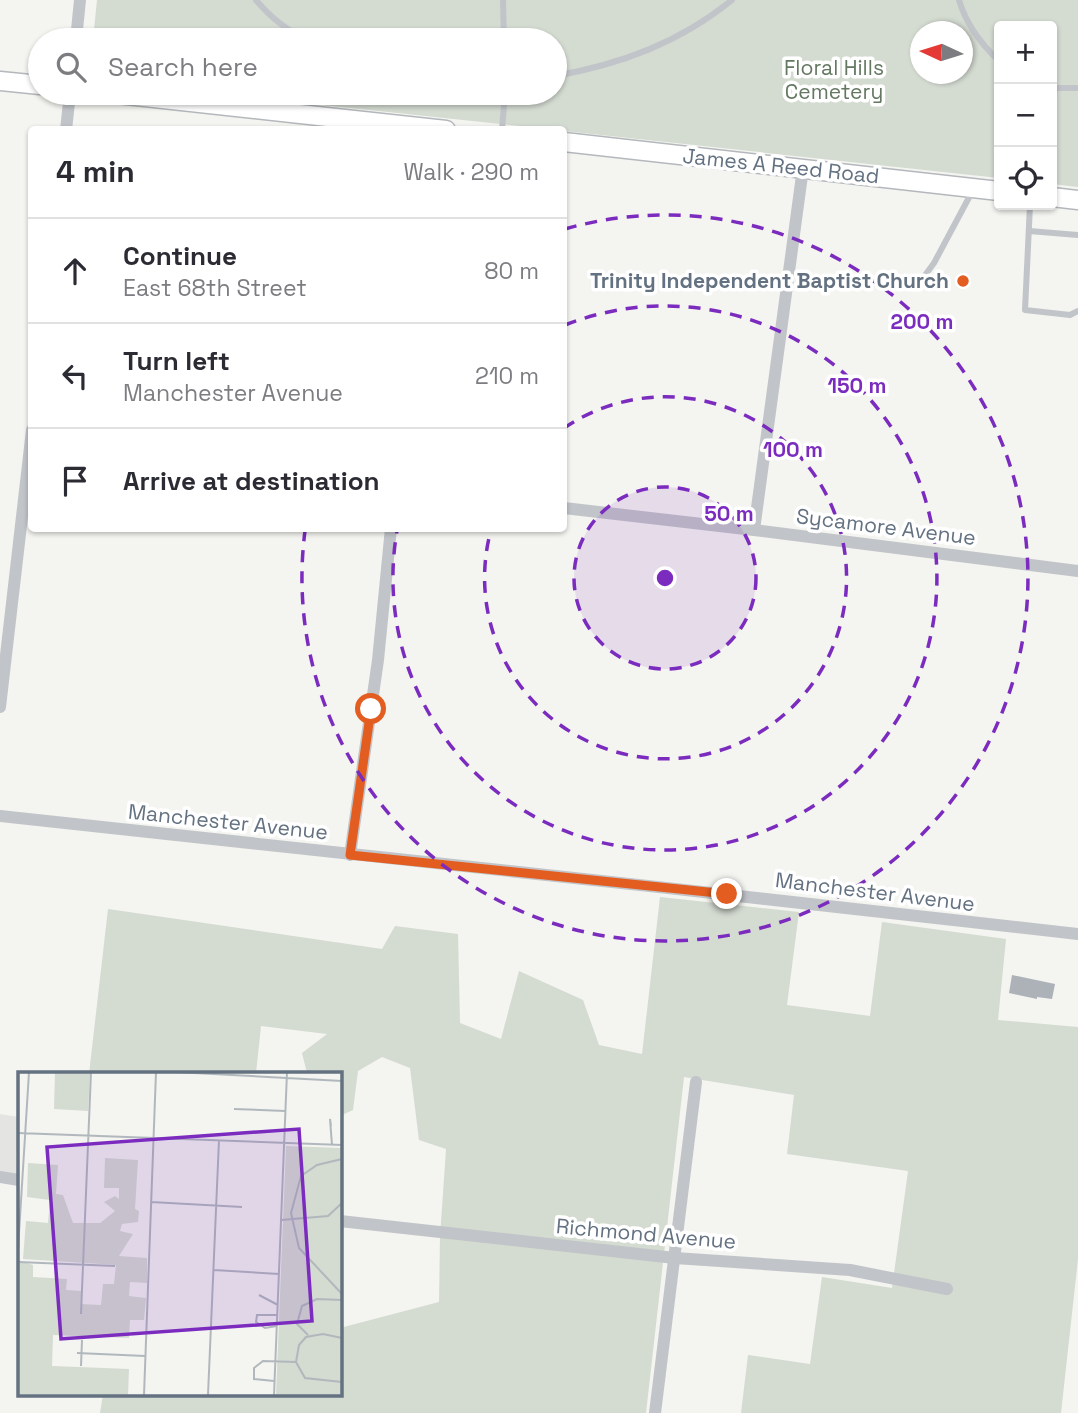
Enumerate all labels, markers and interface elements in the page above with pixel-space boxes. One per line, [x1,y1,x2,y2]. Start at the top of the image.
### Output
north arrow [910,21,973,84]
map controls [994,21,1057,210]
button: + [994,21,1057,84]
search box [28,28,567,105]
icon: search [52,48,90,86]
text: Search here [108,50,258,84]
park label: Floral Hills Cemetery [784,54,884,105]
button: − [994,84,1057,147]
street label: James A Reed Road [681,142,881,189]
button: locate [994,147,1057,210]
text: 4 min [56,152,135,191]
text: Walk · 290 m [403,157,539,187]
text: Continue [123,239,237,273]
icon: ahead [56,252,94,290]
text: 80 m [484,256,539,286]
place label: Trinity Independent Baptist Church [590,267,949,294]
text: East 68th Street [123,273,307,303]
marker: Trinity Independent Baptist Church [955,273,971,289]
text: 200 m [891,308,953,335]
text: Turn left [123,344,230,378]
icon: left [56,357,94,395]
text: 210 m [475,361,539,391]
text: 150 m [828,372,886,399]
text: Manchester Avenue [123,378,343,408]
text: 100 m [763,436,823,463]
icon: arrive [56,462,94,500]
text: Arrive at destination [123,464,380,498]
text: 50 m [704,500,754,527]
street label: Sycamore Avenue [795,502,977,551]
centre of rings [653,566,677,590]
route start [355,693,386,724]
street label: Manchester Avenue [127,798,329,845]
street label: Manchester Avenue [774,866,976,917]
route end [711,878,742,909]
inset map [18,1072,341,1396]
street label: Richmond Avenue [555,1212,737,1255]

